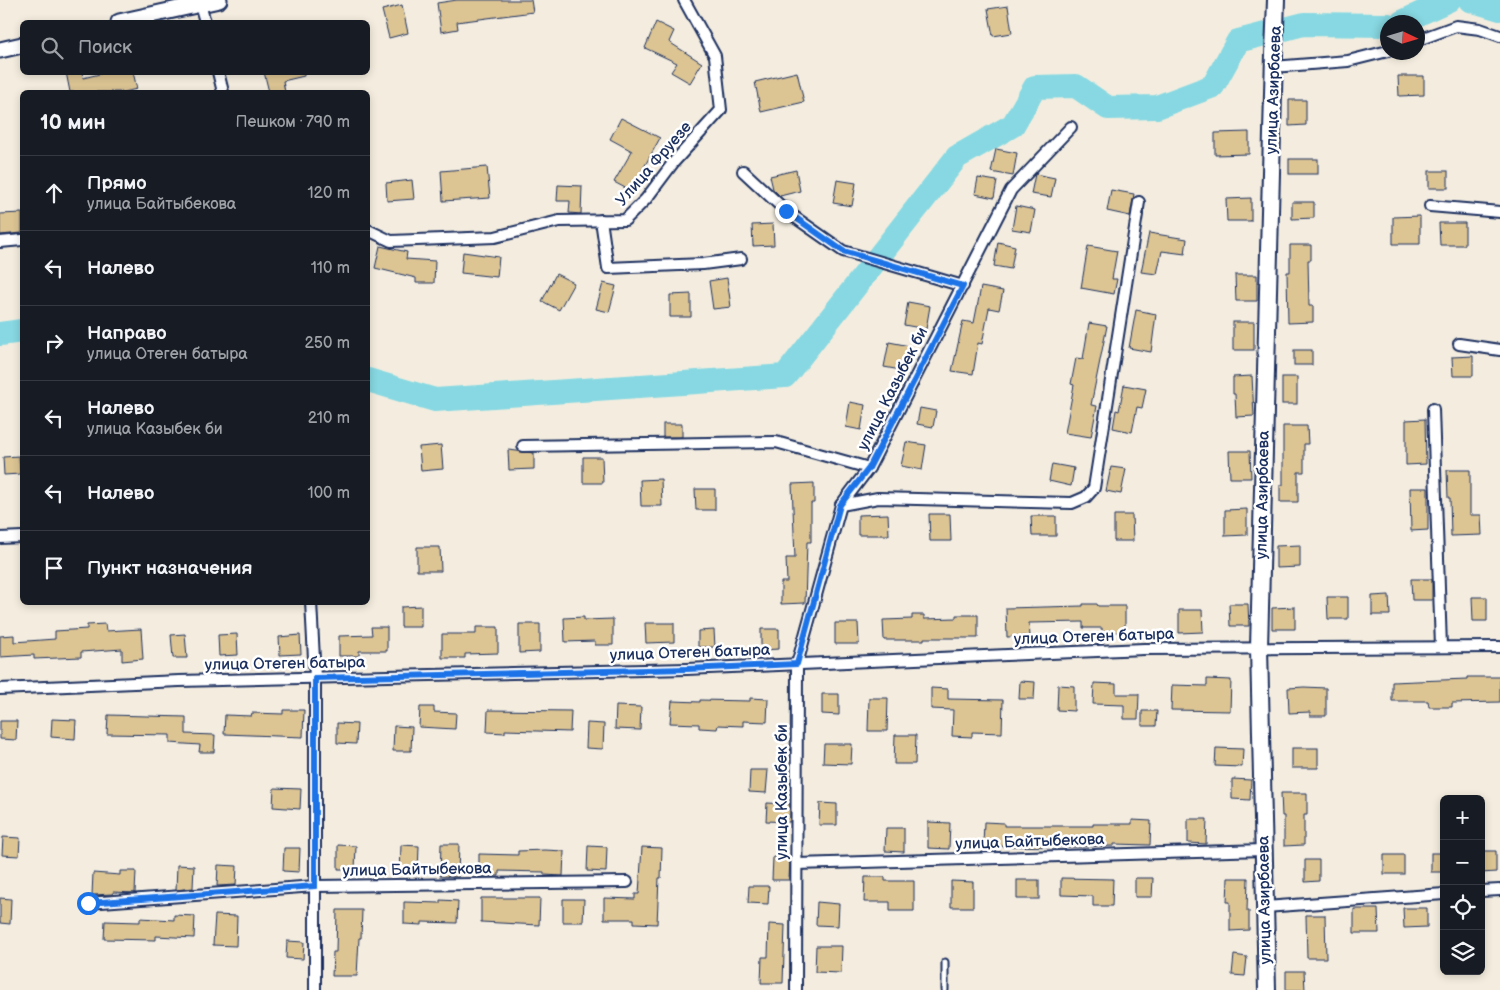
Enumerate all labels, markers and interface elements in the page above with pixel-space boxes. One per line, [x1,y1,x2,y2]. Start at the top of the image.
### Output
north arrow [1380,15,1425,60]
search box [20,20,370,75]
street label: улица Азирбаева [1262,25,1286,155]
icon: search [38,34,66,62]
text: Поиск [78,36,132,59]
text: 10 мин [40,110,106,135]
text: Пешком · 790 m [236,113,350,132]
street label: Улица Фруезе [612,118,696,210]
text: Прямо [87,172,147,195]
icon: ahead [40,179,68,207]
text: 120 m [307,184,350,203]
text: улица Байтыбекова [87,195,236,214]
route end [775,200,798,223]
icon: left [40,254,68,282]
text: Налево [87,257,154,280]
text: 110 m [311,259,350,278]
text: Направо [87,322,167,345]
street label: улица Казыбек би [854,324,932,454]
icon: right [40,329,68,357]
text: 250 m [304,334,350,353]
text: улица Отеген батыра [87,345,248,364]
text: Налево [87,397,154,420]
icon: left [40,404,68,432]
text: 210 m [308,409,350,428]
text: улица Казыбек би [87,420,223,439]
street label: улица Азирбаева [1252,430,1274,560]
icon: left [40,479,68,507]
text: Налево [87,482,154,505]
text: 100 m [307,484,350,503]
icon: arrive [40,554,68,582]
text: Пункт назначения [87,557,252,580]
street label: улица Отеген батыра [1013,625,1175,649]
street label: улица Отеген батыра [609,641,771,665]
street label: улица Отеген батыра [205,653,366,675]
street label: улица Казыбек би [773,724,792,860]
map controls [1440,795,1485,975]
button: + [1440,795,1485,840]
street label: улица Байтыбекова [955,830,1105,854]
street label: улица Азирбаева [1254,835,1276,965]
button: − [1440,840,1485,885]
street label: улица Байтыбекова [342,859,492,881]
button: locate [1440,885,1485,930]
route start [77,892,100,915]
button: layers [1440,930,1485,975]

